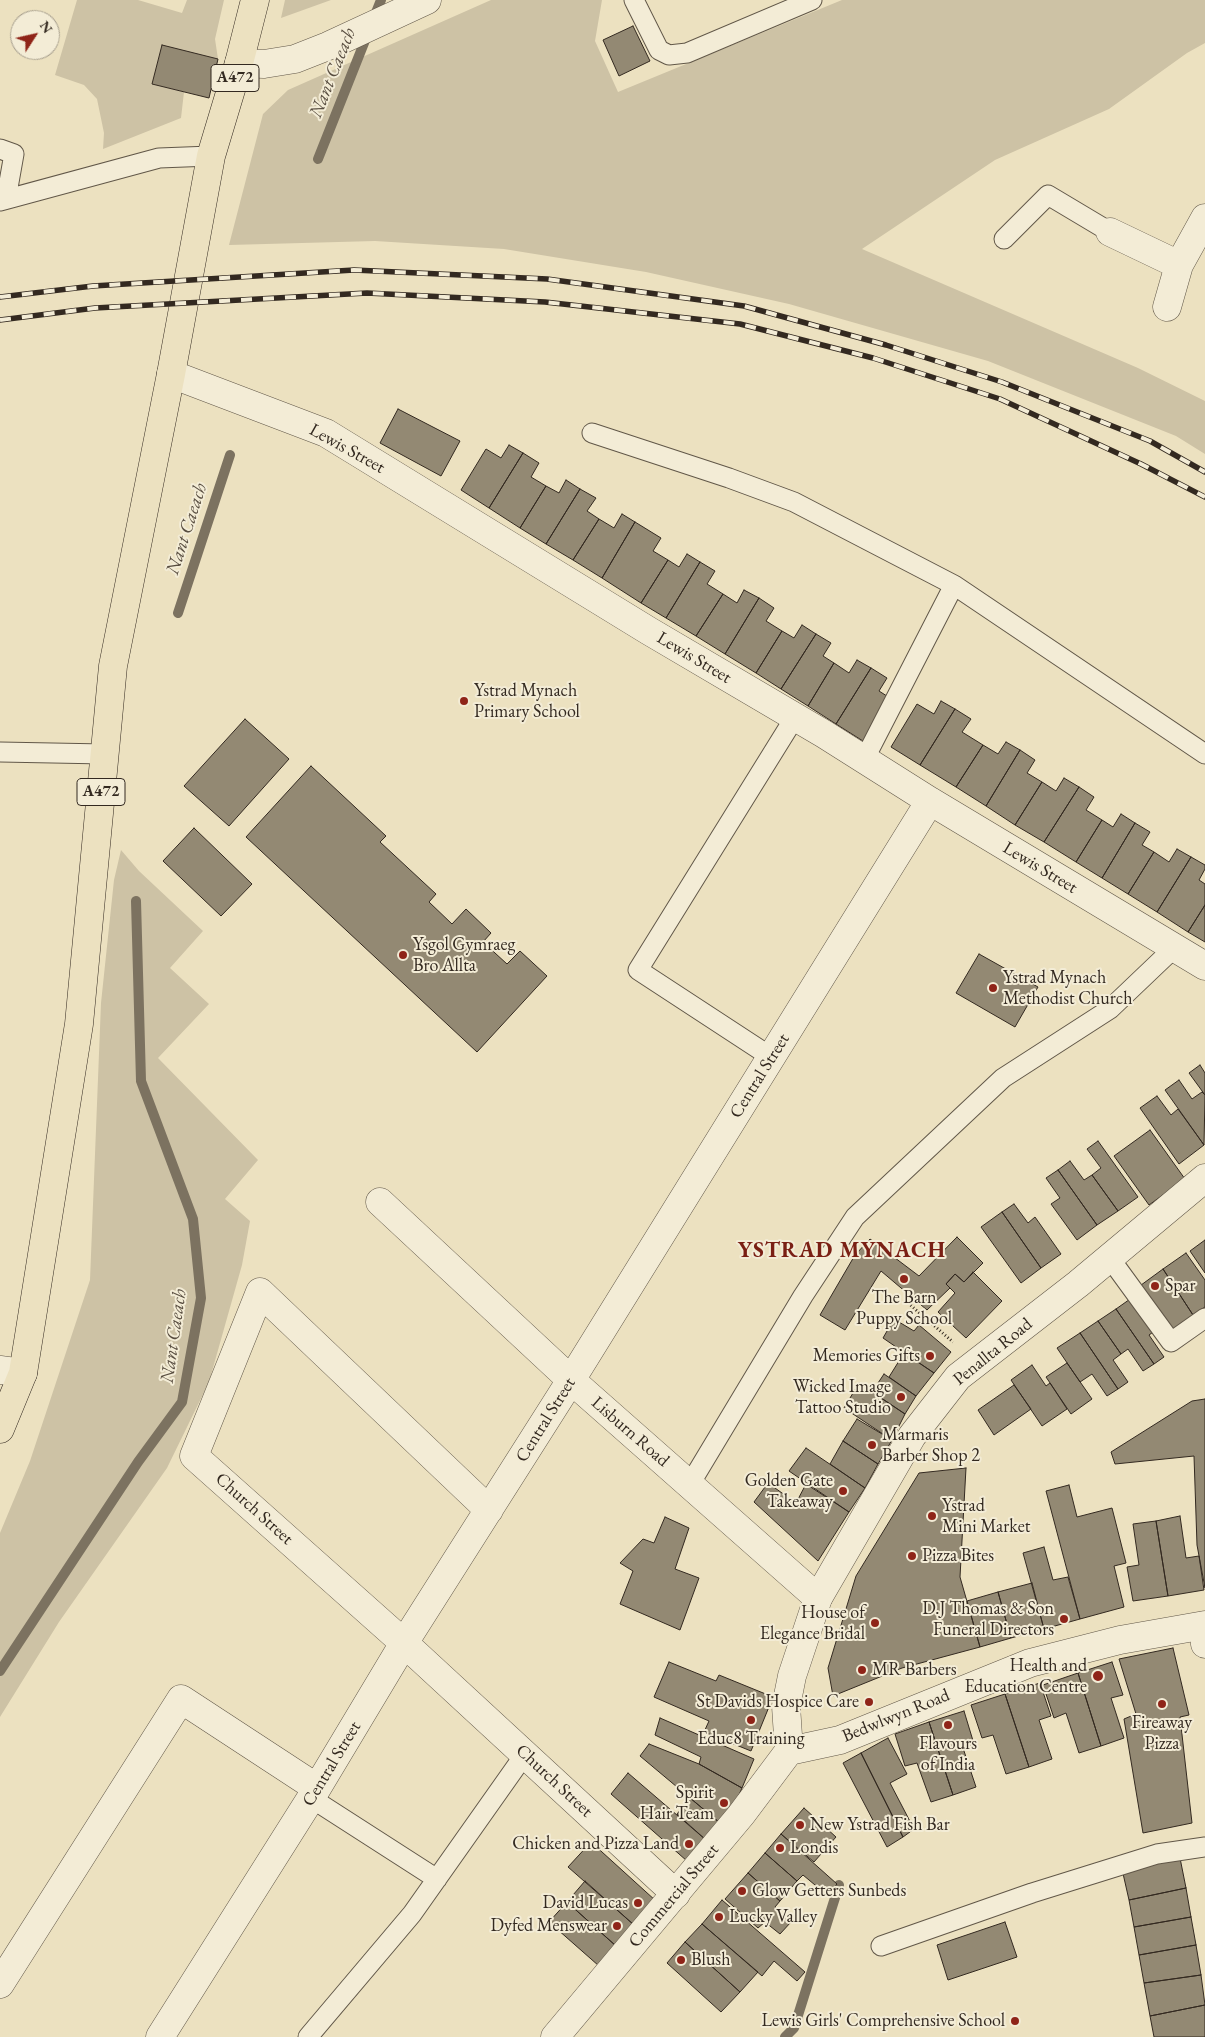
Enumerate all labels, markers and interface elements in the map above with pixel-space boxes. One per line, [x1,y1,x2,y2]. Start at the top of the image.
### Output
north arrow [10,10,60,60]
text: N [36,17,57,37]
water label: Nant Caeach [305,25,361,121]
road number: A472 [211,64,259,92]
street label: Lewis Street [305,419,389,479]
water label: Nant Caeach [161,480,213,578]
street label: Lewis Street [653,627,735,689]
place label: Ystrad Mynach Primary School [474,680,580,722]
marker: Ystrad Mynach Primary School [458,695,470,707]
road number: A472 [77,779,125,806]
street label: Lewis Street [999,837,1081,899]
place label: Ysgol Gymraeg Bro Allta [413,934,515,976]
marker: Ysgol Gymraeg Bro Allta [397,949,409,961]
place label: Ystrad Mynach Methodist Church [1003,967,1132,1010]
marker: Ystrad Mynach Methodist Church [987,982,999,994]
street label: Central Street [726,1030,794,1122]
district label: YSTRAD MYNACH [736,1238,948,1264]
marker: The Barn Puppy School [898,1273,910,1285]
place label: Spar [1165,1275,1196,1297]
marker: Spar [1149,1280,1161,1292]
water label: Nant Caeach [156,1287,192,1385]
place label: The Barn Puppy School [856,1287,952,1330]
street label: Penallta Road [949,1314,1037,1390]
place label: Memories Gifts [813,1345,920,1367]
marker: Memories Gifts [924,1350,936,1362]
street label: Central Street [512,1374,580,1466]
place label: Wicked Image Tattoo Studio [793,1376,891,1418]
marker: Wicked Image Tattoo Studio [895,1391,907,1403]
street label: Lisburn Road [587,1392,673,1472]
place label: Marmaris Barber Shop 2 [882,1424,980,1466]
marker: Marmaris Barber Shop 2 [866,1439,878,1451]
street label: Church Street [211,1468,297,1550]
place label: Golden Gate Takeaway [745,1470,833,1512]
marker: Golden Gate Takeaway [837,1485,849,1497]
place label: Ystrad Mini Market [942,1495,1030,1538]
marker: Ystrad Mini Market [926,1510,938,1522]
place label: Pizza Bites [922,1545,994,1567]
marker: Pizza Bites [906,1550,918,1562]
place label: D.J Thomas & Son Funeral Directors [922,1598,1054,1640]
place label: House of Elegance Bridal [760,1602,865,1645]
marker: D.J Thomas & Son Funeral Directors [1058,1613,1070,1625]
marker: House of Elegance Bridal [869,1617,881,1629]
place label: Health and Education Centre [964,1655,1087,1698]
place label: MR Barbers [872,1659,957,1681]
marker: MR Barbers [856,1664,868,1676]
marker: Health and Education Centre [1091,1669,1105,1683]
street label: Bedwlwyn Road [839,1685,953,1747]
place label: St Davids Hospice Care [697,1691,859,1713]
marker: St Davids Hospice Care [863,1696,875,1708]
marker: Fireaway Pizza [1156,1698,1168,1710]
place label: Fireaway Pizza [1132,1712,1192,1755]
marker: Educ8 Training [745,1714,757,1726]
street label: Central Street [298,1717,366,1811]
marker: Flavours of India [942,1719,954,1731]
place label: Educ8 Training [698,1728,804,1750]
place label: Flavours of India [919,1733,977,1776]
street label: Church Street [511,1740,597,1822]
place label: Spirit Hair Team [640,1782,714,1825]
marker: Spirit Hair Team [718,1797,730,1809]
place label: New Ystrad Fish Bar [810,1814,950,1836]
marker: New Ystrad Fish Bar [794,1819,806,1831]
place label: Chicken and Pizza Land [512,1833,679,1855]
place label: Londis [790,1837,838,1859]
marker: Chicken and Pizza Land [683,1838,695,1850]
street label: Commercial Street [624,1840,724,1952]
marker: Londis [774,1842,786,1854]
place label: Glow Getters Sunbeds [752,1880,906,1902]
marker: Glow Getters Sunbeds [736,1885,748,1897]
place label: David Lucas [543,1892,628,1914]
marker: David Lucas [632,1897,644,1909]
place label: Lucky Valley [729,1906,817,1928]
marker: Lucky Valley [713,1911,725,1923]
place label: Dyfed Menswear [490,1915,607,1937]
marker: Dyfed Menswear [611,1920,623,1932]
place label: Blush [691,1949,730,1971]
marker: Blush [675,1954,687,1966]
place label: Lewis Girls' Comprehensive School [761,2010,1005,2032]
marker: Lewis Girls' Comprehensive School [1009,2015,1021,2027]

